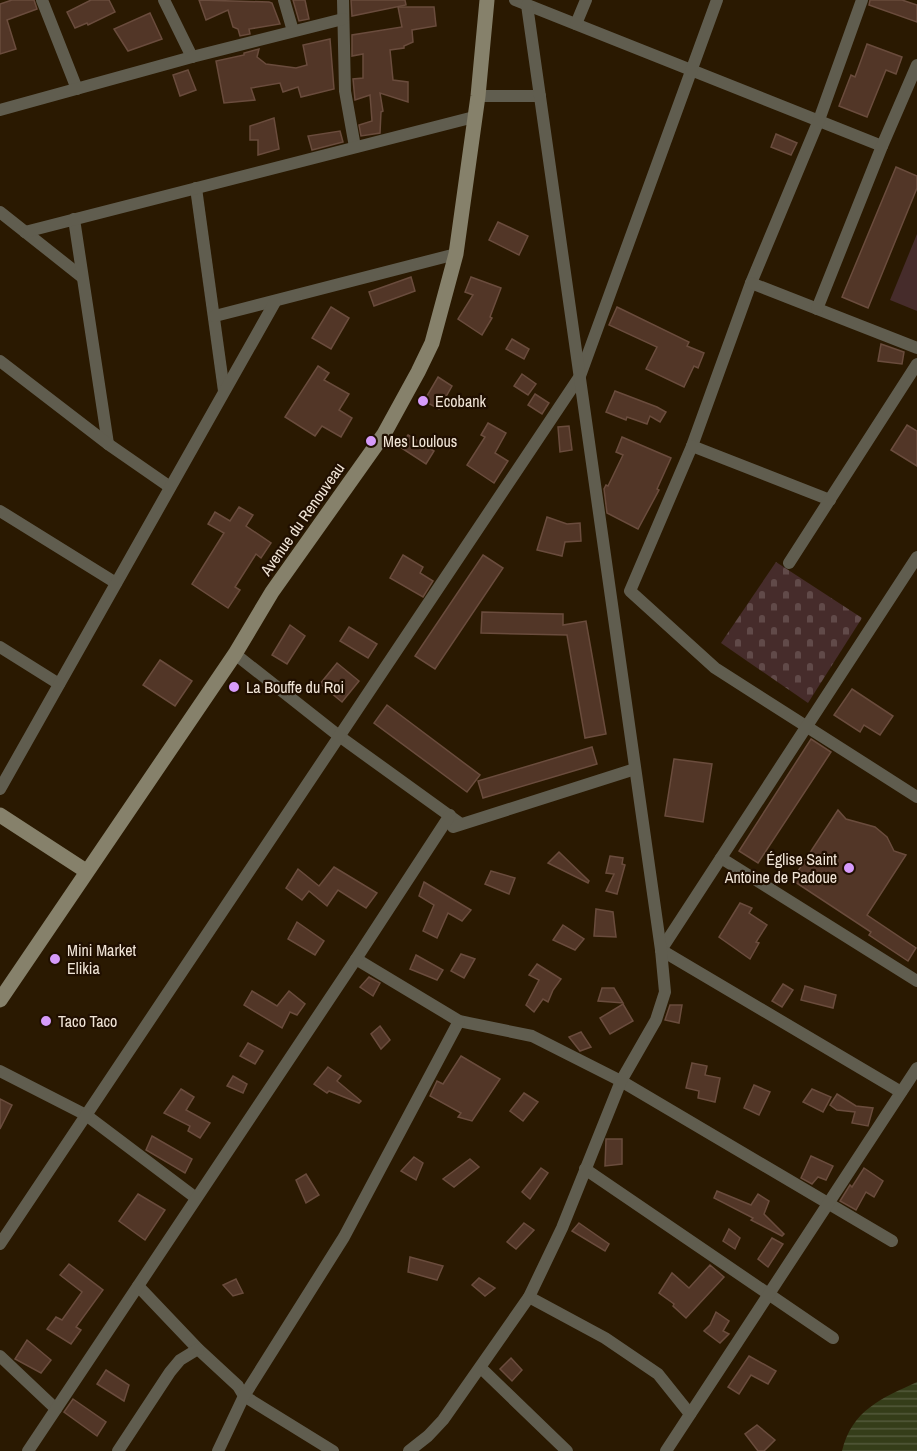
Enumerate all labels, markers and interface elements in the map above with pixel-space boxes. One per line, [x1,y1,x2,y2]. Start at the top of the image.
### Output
place label: Ecobank [435,390,486,412]
marker: Ecobank [416,394,430,408]
place label: Mes Loulous [383,430,457,452]
marker: Mes Loulous [364,434,378,448]
street label: Avenue du Renouveau [254,458,349,581]
place label: La Bouffe du Roi [246,676,344,698]
marker: La Bouffe du Roi [227,680,241,694]
place label: Église Saint Antoine de Padoue [724,848,837,888]
marker: Église Saint Antoine de Padoue [842,861,856,875]
place label: Mini Market Elikia [67,939,137,979]
marker: Mini Market Elikia [48,952,62,966]
place label: Taco Taco [58,1010,117,1032]
marker: Taco Taco [39,1014,53,1028]

